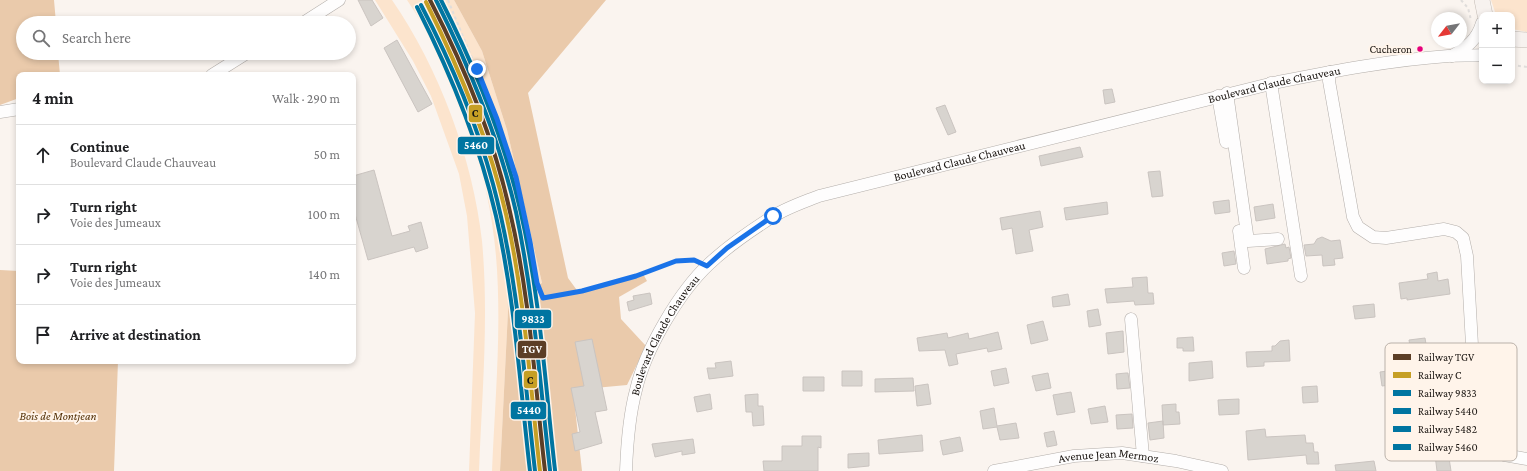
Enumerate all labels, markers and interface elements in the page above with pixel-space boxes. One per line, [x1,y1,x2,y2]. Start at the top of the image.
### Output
north arrow [1431,12,1467,48]
map controls [1479,12,1515,84]
button: + [1479,12,1515,48]
search box [16,16,356,60]
icon: search [30,27,52,49]
text: Search here [62,30,131,46]
place label: Cucheron [1369,43,1412,55]
marker: Cucheron [1415,44,1425,54]
button: − [1479,48,1515,84]
route end [468,60,486,78]
street label: Boulevard Claude Chauveau [1207,63,1342,106]
text: 4 min [32,89,74,108]
text: Walk · 290 m [272,91,340,106]
line badge: C [468,104,483,123]
text: C [472,107,479,119]
line badge: 5460 [457,136,495,155]
street label: Boulevard Claude Chauveau [892,138,1027,184]
text: Continue [70,139,129,155]
text: 5460 [464,139,488,151]
icon: ahead [32,144,54,166]
text: 50 m [314,147,340,162]
text: Boulevard Claude Chauveau [70,155,216,170]
text: Turn right [70,199,137,215]
icon: right [32,204,54,226]
text: 100 m [308,207,340,222]
route start [764,207,782,225]
text: Voie des Jumeaux [70,215,161,230]
text: Turn right [70,259,137,275]
icon: right [32,264,54,286]
text: 140 m [309,267,340,282]
street label: Boulevard Claude Chauveau [628,271,703,397]
text: Voie des Jumeaux [70,275,161,290]
line badge: 9833 [514,309,552,329]
text: 9833 [521,313,545,325]
icon: arrive [32,324,54,346]
text: Arrive at destination [70,327,201,343]
line badge: TGV [517,340,547,359]
text: TGV [522,343,542,355]
legend [1385,343,1517,461]
text: Railway TGV [1418,351,1475,364]
text: Railway C [1418,369,1462,382]
line badge: C [523,370,538,389]
text: C [527,374,534,386]
text: Railway 9833 [1418,387,1477,400]
line badge: 5440 [510,401,547,420]
text: 5440 [517,404,541,416]
text: Railway 5440 [1418,405,1478,418]
park label: Bois de Montjean [19,409,97,423]
text: Railway 5482 [1418,423,1477,436]
text: Railway 5460 [1418,441,1478,454]
street label: Avenue Jean Mermoz [1057,446,1160,466]

